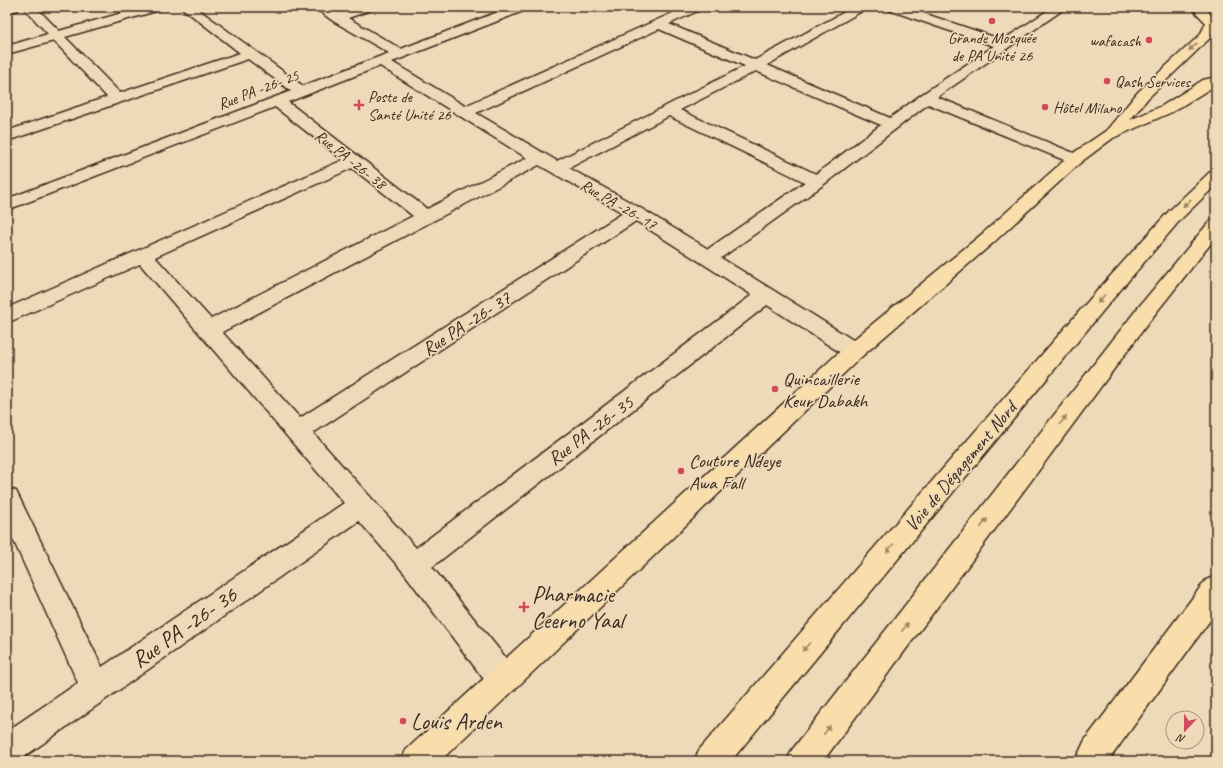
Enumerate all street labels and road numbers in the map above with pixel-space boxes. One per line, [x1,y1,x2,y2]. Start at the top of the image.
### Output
street label: Rue PA -26- 25 [215,65,302,115]
street label: Rue PA -26- 38 [311,126,391,195]
street label: Rue PA -26- 17 [577,175,661,235]
street label: Rue PA -26- 37 [418,285,517,361]
street label: Rue PA -26- 35 [543,390,639,471]
street label: Voie de Dégagement Nord [900,394,1024,536]
street label: Rue PA -26- 36 [126,580,243,674]

